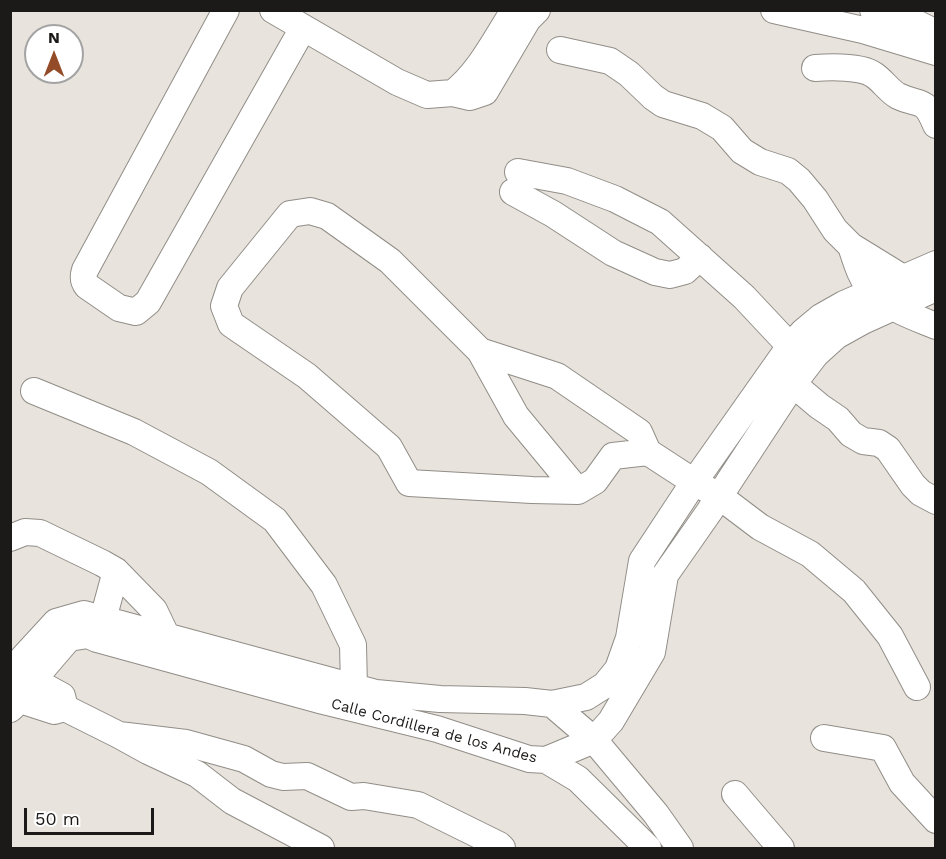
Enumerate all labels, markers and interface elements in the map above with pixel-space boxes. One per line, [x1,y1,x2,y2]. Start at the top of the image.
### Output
north arrow [24,24,84,84]
text: N [48,28,60,47]
street label: Calle Cordillera de los Andes [329,695,539,767]
scale bar [27,796,158,834]
text: 50 m [35,808,80,829]

